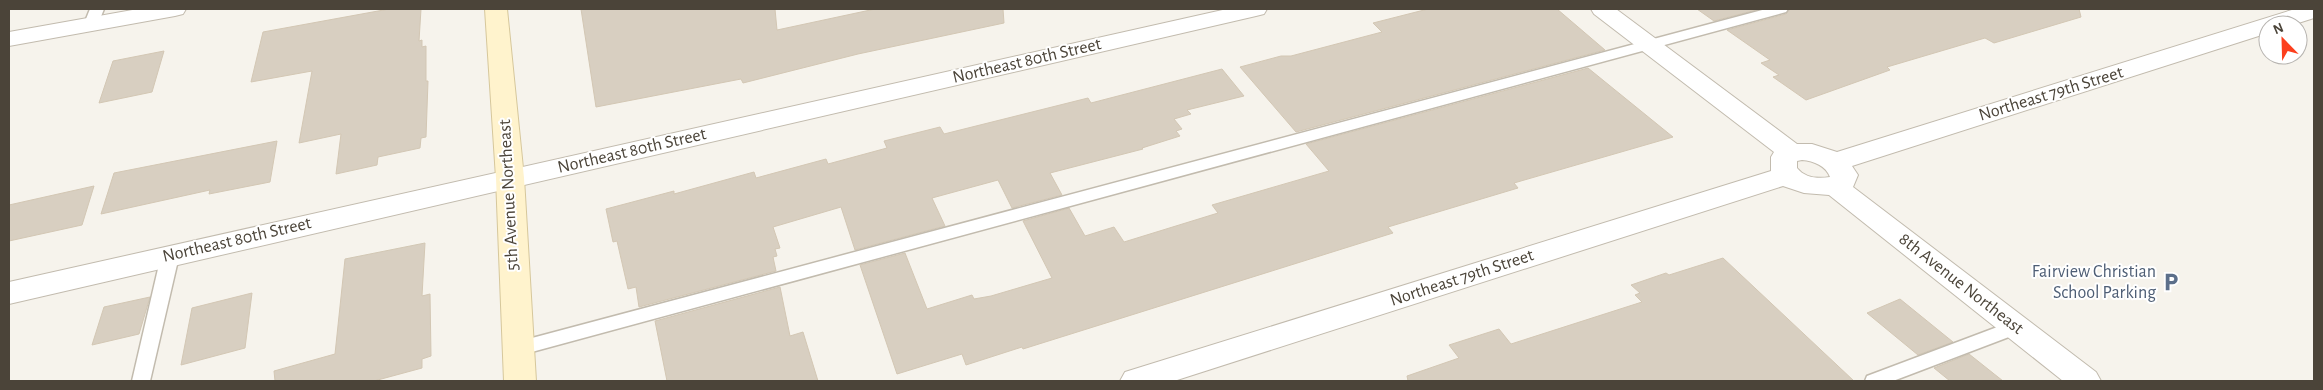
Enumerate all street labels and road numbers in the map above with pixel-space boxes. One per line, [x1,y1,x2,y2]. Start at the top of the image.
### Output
street label: Northeast 80th Street [951,35,1103,87]
street label: Northeast 79th Street [1977,63,2126,125]
street label: 5th Avenue Northeast [496,119,522,271]
street label: Northeast 80th Street [556,125,708,177]
street label: Northeast 80th Street [161,214,313,266]
street label: 8th Avenue Northeast [1895,230,2027,338]
street label: Northeast 79th Street [1388,246,1536,310]

